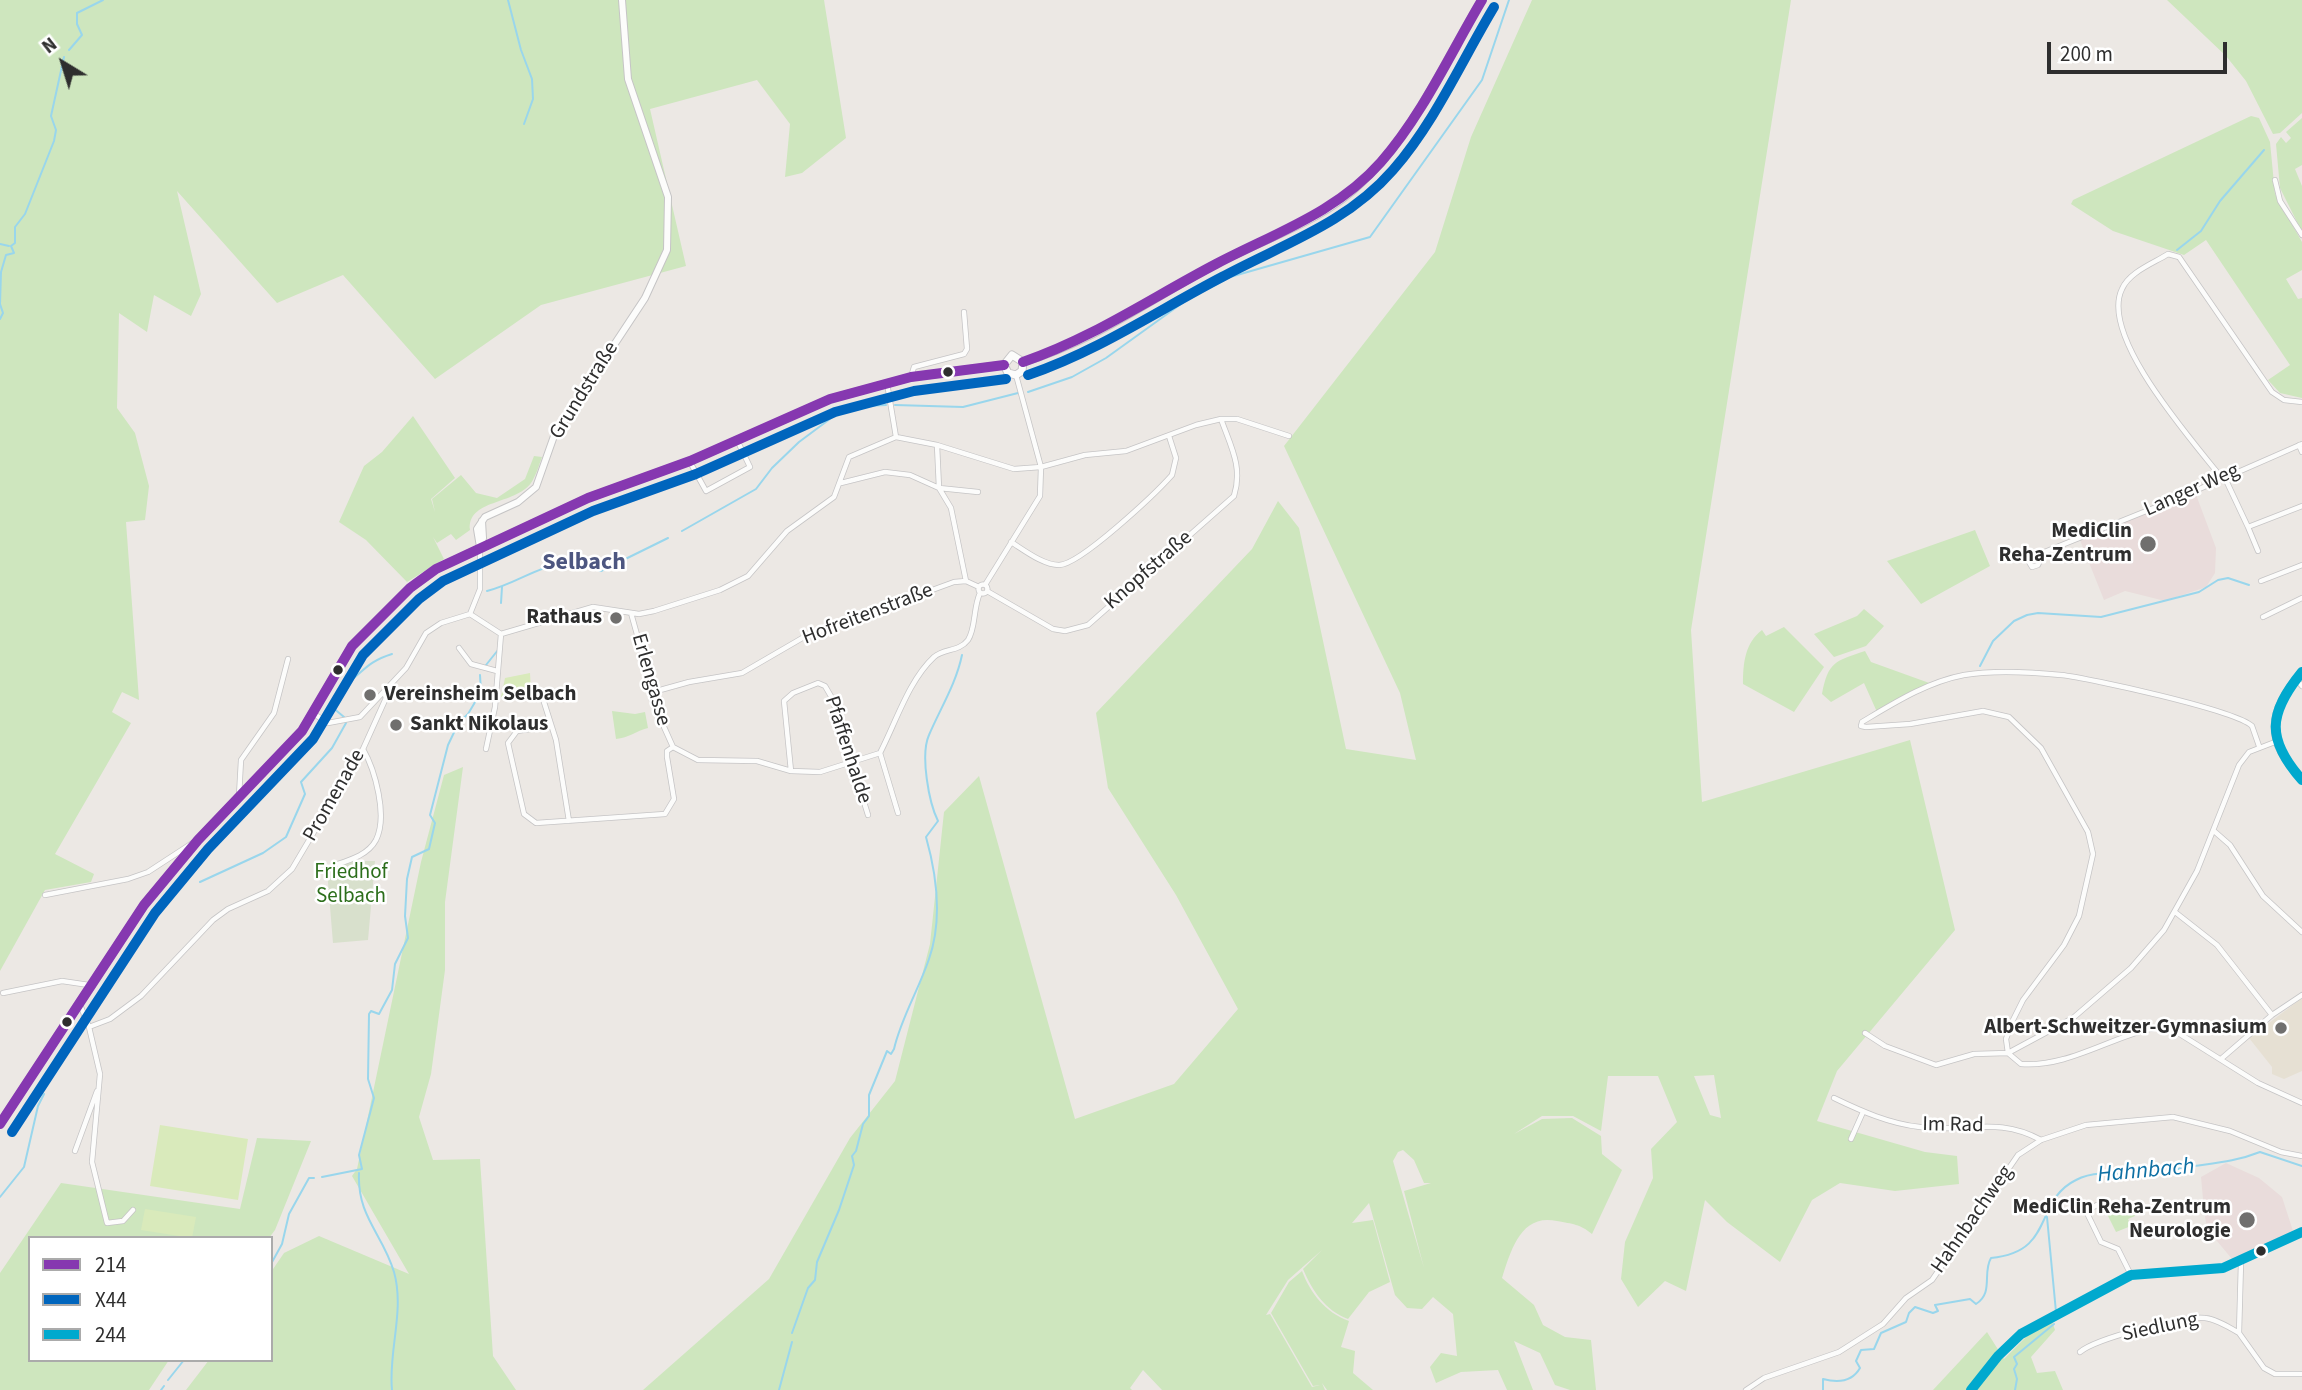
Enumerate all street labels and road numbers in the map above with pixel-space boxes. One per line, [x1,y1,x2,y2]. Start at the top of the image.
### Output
street label: Grundstraße [545,338,625,444]
street label: Langer Weg [2140,459,2244,523]
street label: Knopfstraße [1100,526,1198,616]
street label: Hofreitenstraße [799,579,937,651]
street label: Erlengasse [625,631,675,729]
street label: Pfaffenhalde [818,693,876,807]
street label: Promenade [299,745,371,847]
street label: Im Rad [1922,1113,1984,1139]
street label: Hahnbachweg [1927,1161,2019,1279]
street label: Siedlung [2120,1308,2200,1348]

